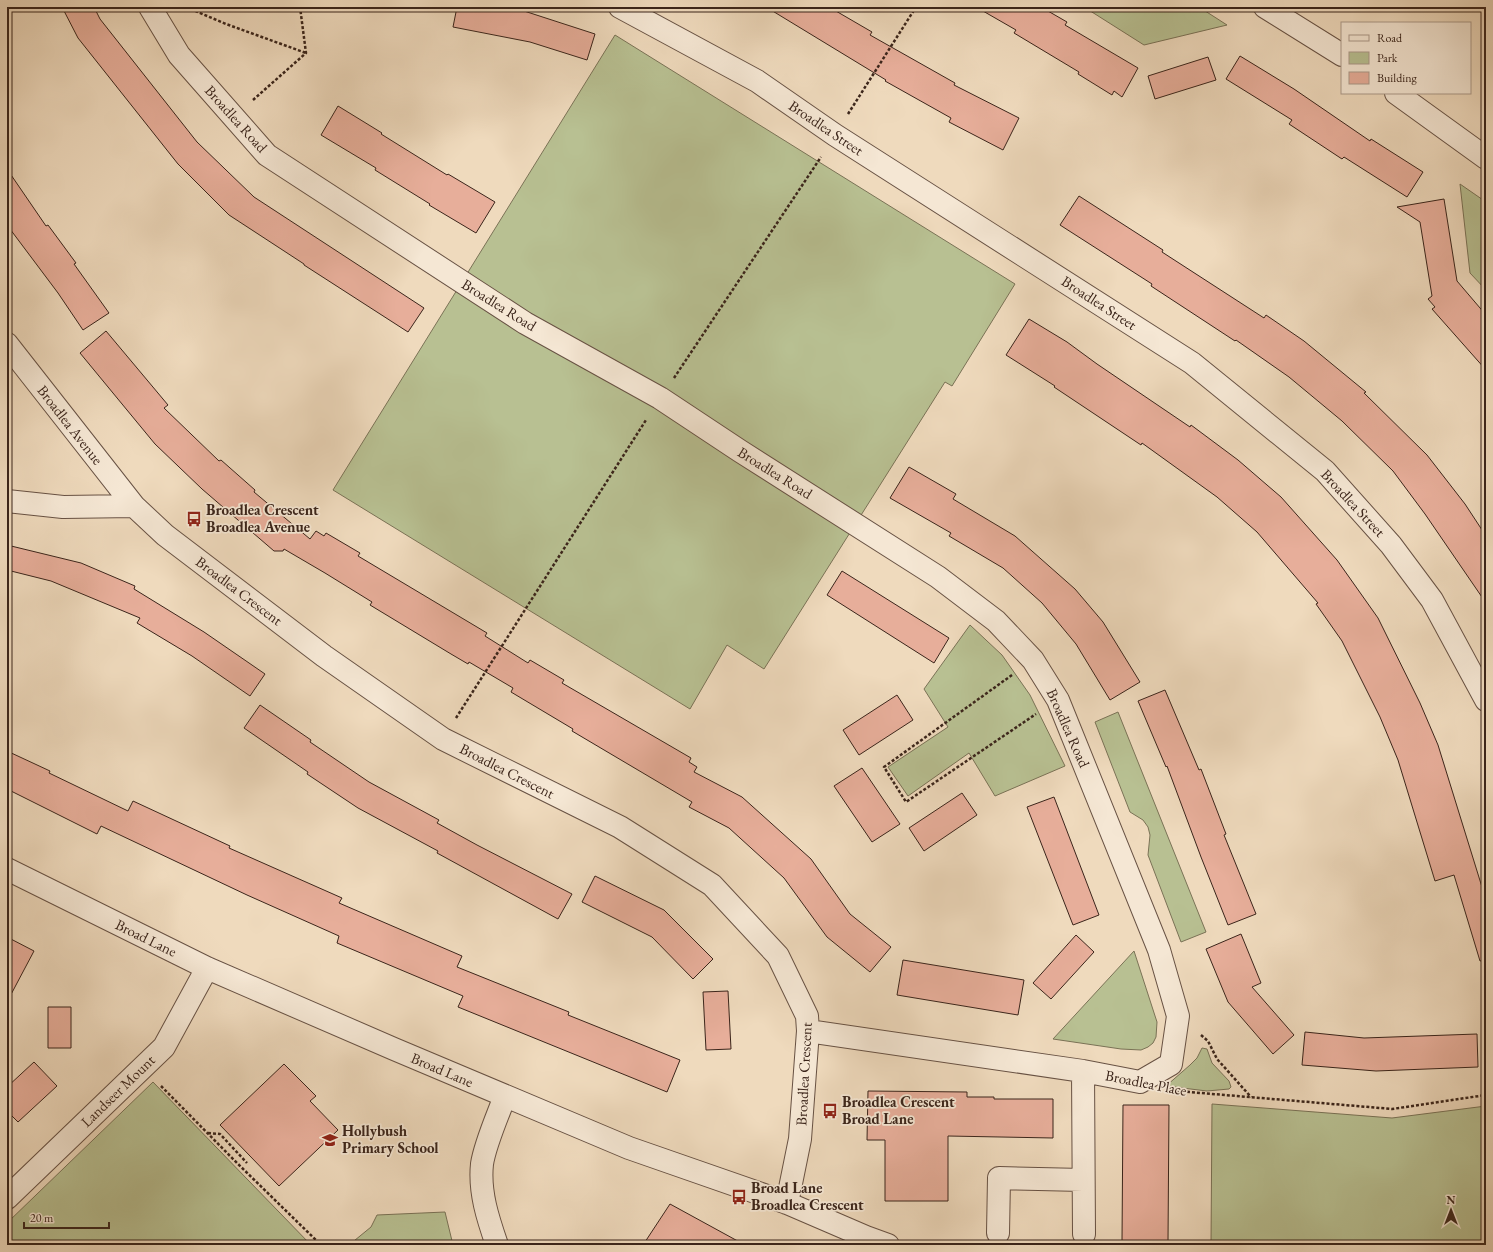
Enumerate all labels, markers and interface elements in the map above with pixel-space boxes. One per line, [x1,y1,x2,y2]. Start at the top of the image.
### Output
legend [1341,22,1471,94]
text: Road [1377,30,1403,46]
text: Park [1377,50,1398,66]
text: Building [1377,70,1418,86]
street label: Broadlea Road [201,81,272,157]
street label: Broadlea Street [785,96,867,160]
street label: Broadlea Street [1058,271,1141,334]
street label: Broadlea Road [458,274,540,335]
street label: Broadlea Avenue [33,381,108,468]
street label: Broadlea Road [734,442,816,503]
street label: Broadlea Street [1317,465,1390,541]
place label: Broadlea Crescent Broadlea Avenue [206,500,319,536]
bus stop icon: Broadlea Crescent Broadlea Avenue [185,510,203,528]
street label: Broadlea Crescent [192,552,287,630]
street label: Broadlea Road [1043,685,1094,771]
street label: Broadlea Crescent [457,739,558,803]
street label: Broad Lane [112,915,180,961]
street label: Broadlea Crescent [791,1021,816,1126]
street label: Broad Lane [408,1048,476,1091]
street label: Landseer Mount [77,1050,159,1131]
street label: Broadlea Place [1104,1065,1189,1100]
place label: Broadlea Crescent Broad Lane [842,1092,955,1128]
bus stop icon: Broadlea Crescent Broad Lane [821,1102,839,1120]
place label: Hollybush Primary School [342,1121,439,1157]
school or university icon: Hollybush Primary School [321,1131,339,1149]
place label: Broad Lane Broadlea Crescent [751,1178,864,1214]
bus stop icon: Broad Lane Broadlea Crescent [730,1188,748,1206]
north arrow [1431,1190,1471,1230]
text: N [1447,1193,1456,1207]
scale bar [24,1204,109,1230]
text: 20 m [30,1210,54,1226]

